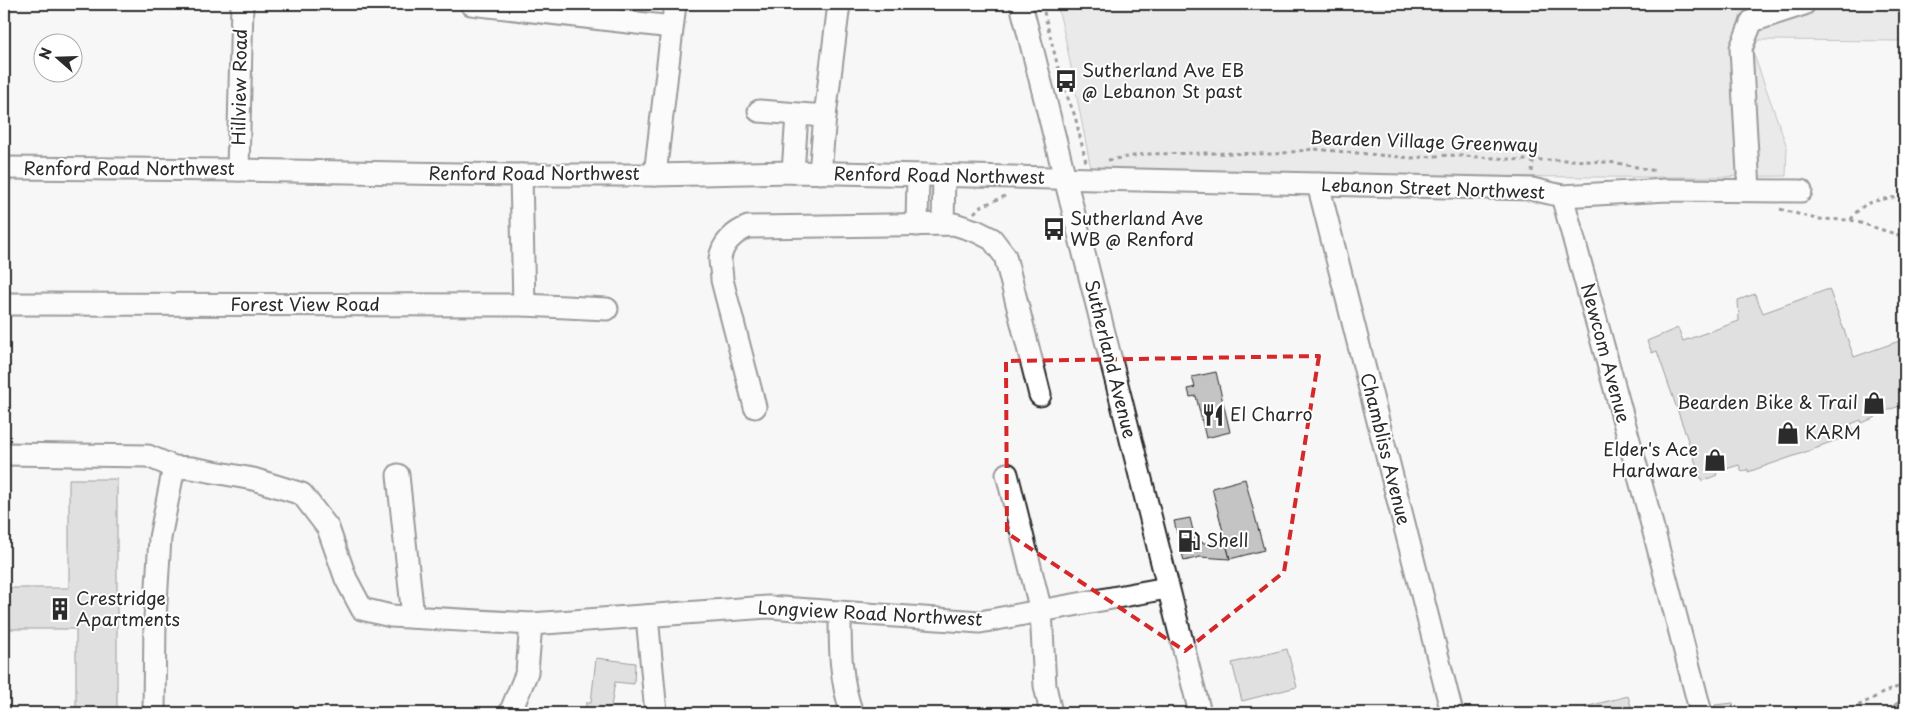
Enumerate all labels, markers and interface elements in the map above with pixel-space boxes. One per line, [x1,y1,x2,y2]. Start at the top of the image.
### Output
street label: Hillview Road [224,28,253,146]
north arrow [32,32,82,82]
text: N [34,45,57,62]
place label: Sutherland Ave EB @ Lebanon St past [1082,56,1244,104]
bus stop icon: Sutherland Ave EB @ Lebanon St past [1053,68,1079,94]
street label: Bearden Village Greenway [1310,123,1539,158]
street label: Renford Road Northwest [23,154,235,181]
street label: Renford Road Northwest [428,159,640,186]
street label: Renford Road Northwest [833,159,1045,190]
street label: Lebanon Street Northwest [1321,170,1546,205]
place label: Sutherland Ave WB @ Renford [1070,204,1203,252]
bus stop icon: Sutherland Ave WB @ Renford [1041,216,1067,242]
street label: Sutherland Avenue [1079,276,1144,441]
street label: Newcom Avenue [1575,280,1638,426]
street label: Forest View Road [230,290,380,317]
street label: Chambliss Avenue [1354,370,1418,528]
place label: Bearden Bike & Trail [1677,388,1858,415]
shop icon: Bearden Bike & Trail [1861,390,1887,416]
place label: El Charro [1230,400,1312,427]
restaurant icon: El Charro [1200,402,1226,428]
place label: KARM [1805,418,1861,445]
shop icon: KARM [1775,420,1801,446]
place label: Elder's Ace Hardware [1603,435,1698,483]
shop icon: Elder's Ace Hardware [1702,447,1728,473]
place label: Shell [1206,526,1248,553]
fuel station icon: Shell [1176,528,1202,554]
place label: Crestridge Apartments [76,584,180,632]
street label: Longview Road Northwest [757,593,983,632]
building icon: Crestridge Apartments [47,596,73,622]

